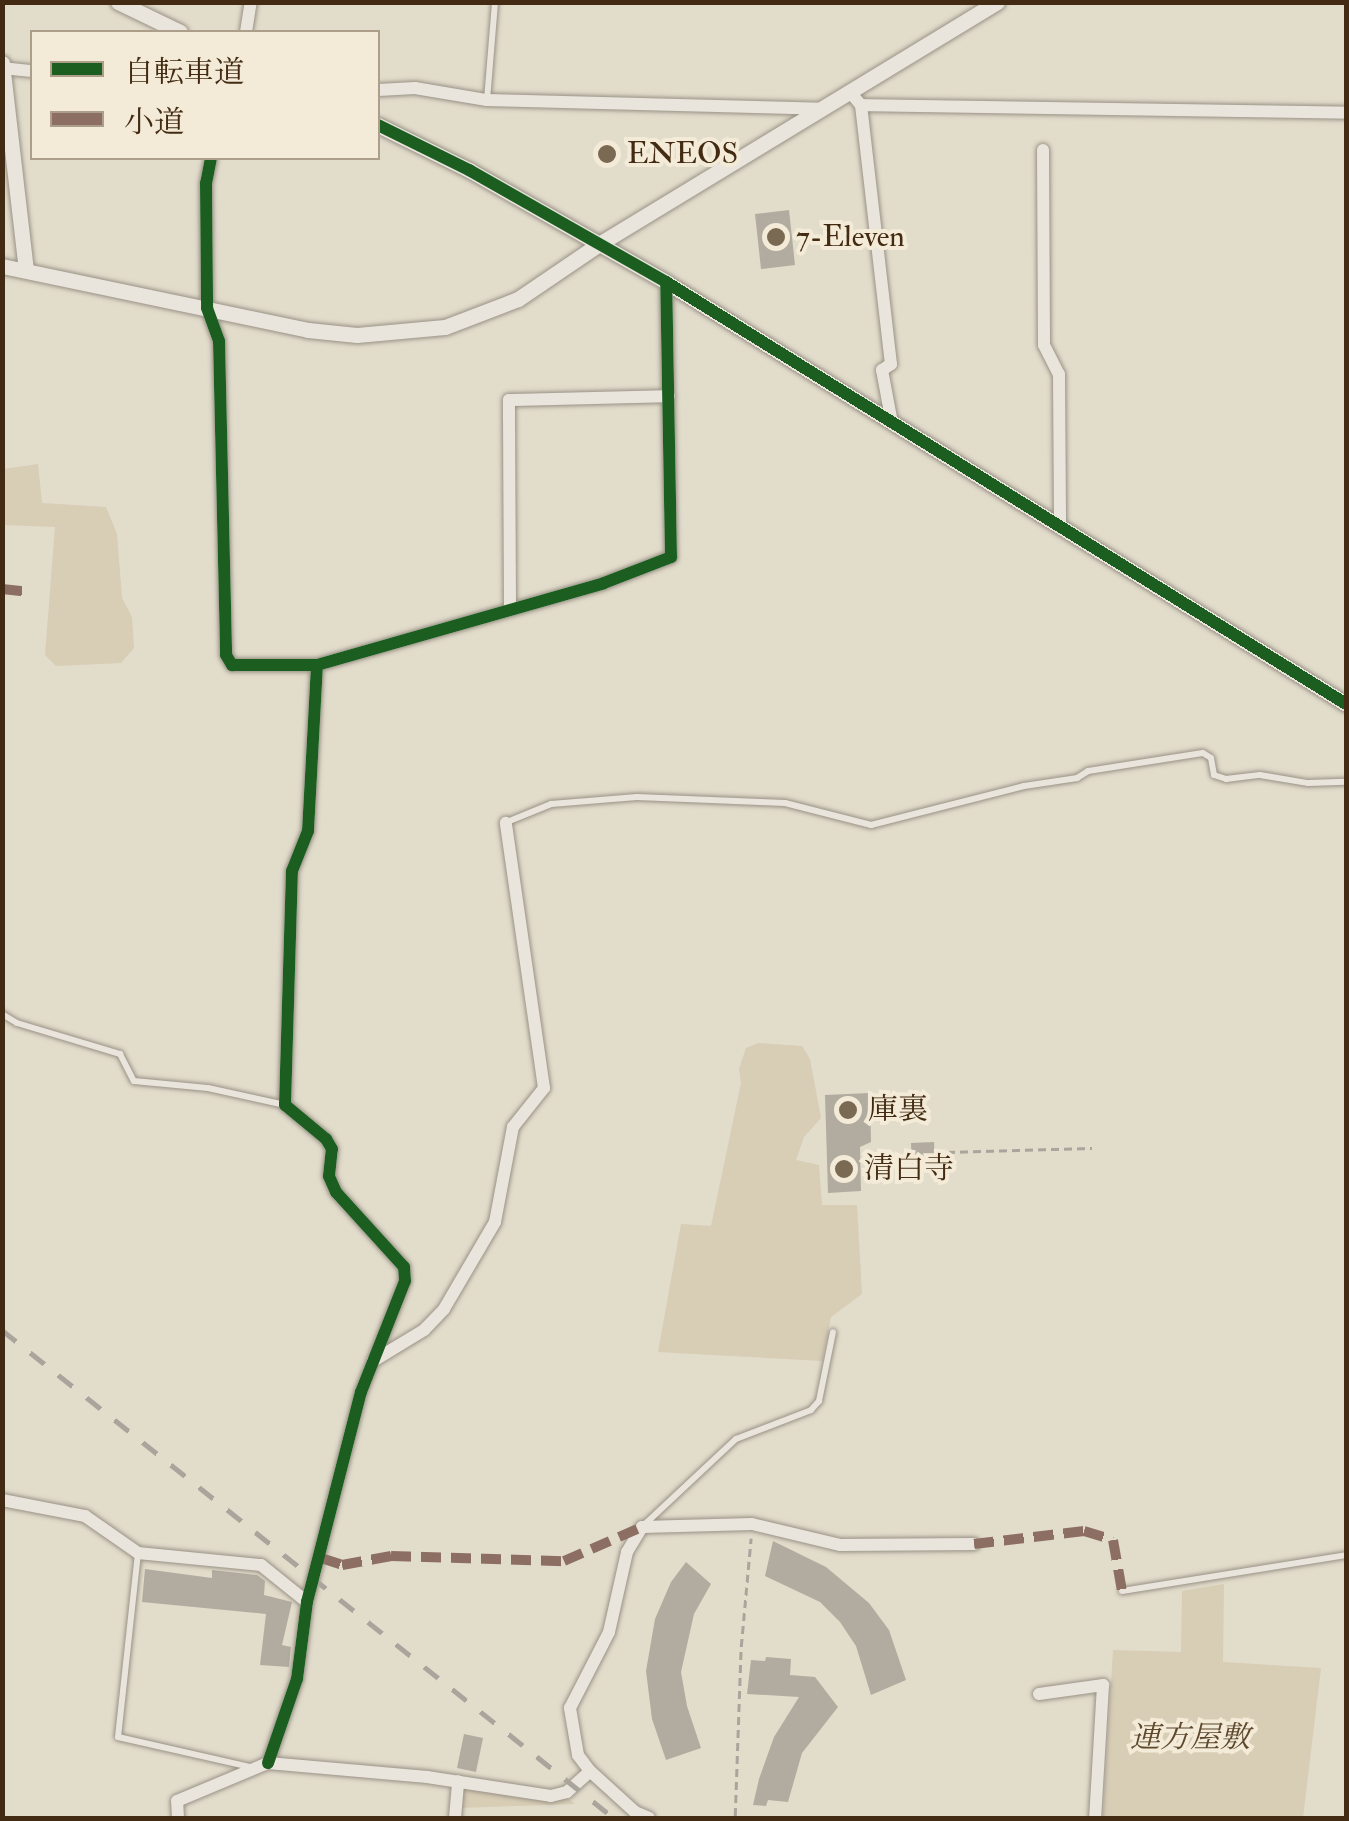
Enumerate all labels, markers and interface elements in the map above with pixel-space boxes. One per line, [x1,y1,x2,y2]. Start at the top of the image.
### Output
legend [30,30,380,160]
text: 自転車道 [124,54,244,91]
text: 小道 [124,104,184,141]
place label: ENEOS [627,136,738,172]
marker: ENEOS [596,143,618,165]
place label: 7-Eleven [796,219,905,255]
marker: 7-Eleven [765,226,787,248]
place label: 庫裏 [868,1092,928,1128]
marker: 庫裏 [837,1099,859,1121]
place label: 清白寺 [864,1151,954,1187]
marker: 清白寺 [833,1158,855,1180]
park label: 連方屋敷 [1130,1720,1250,1756]

